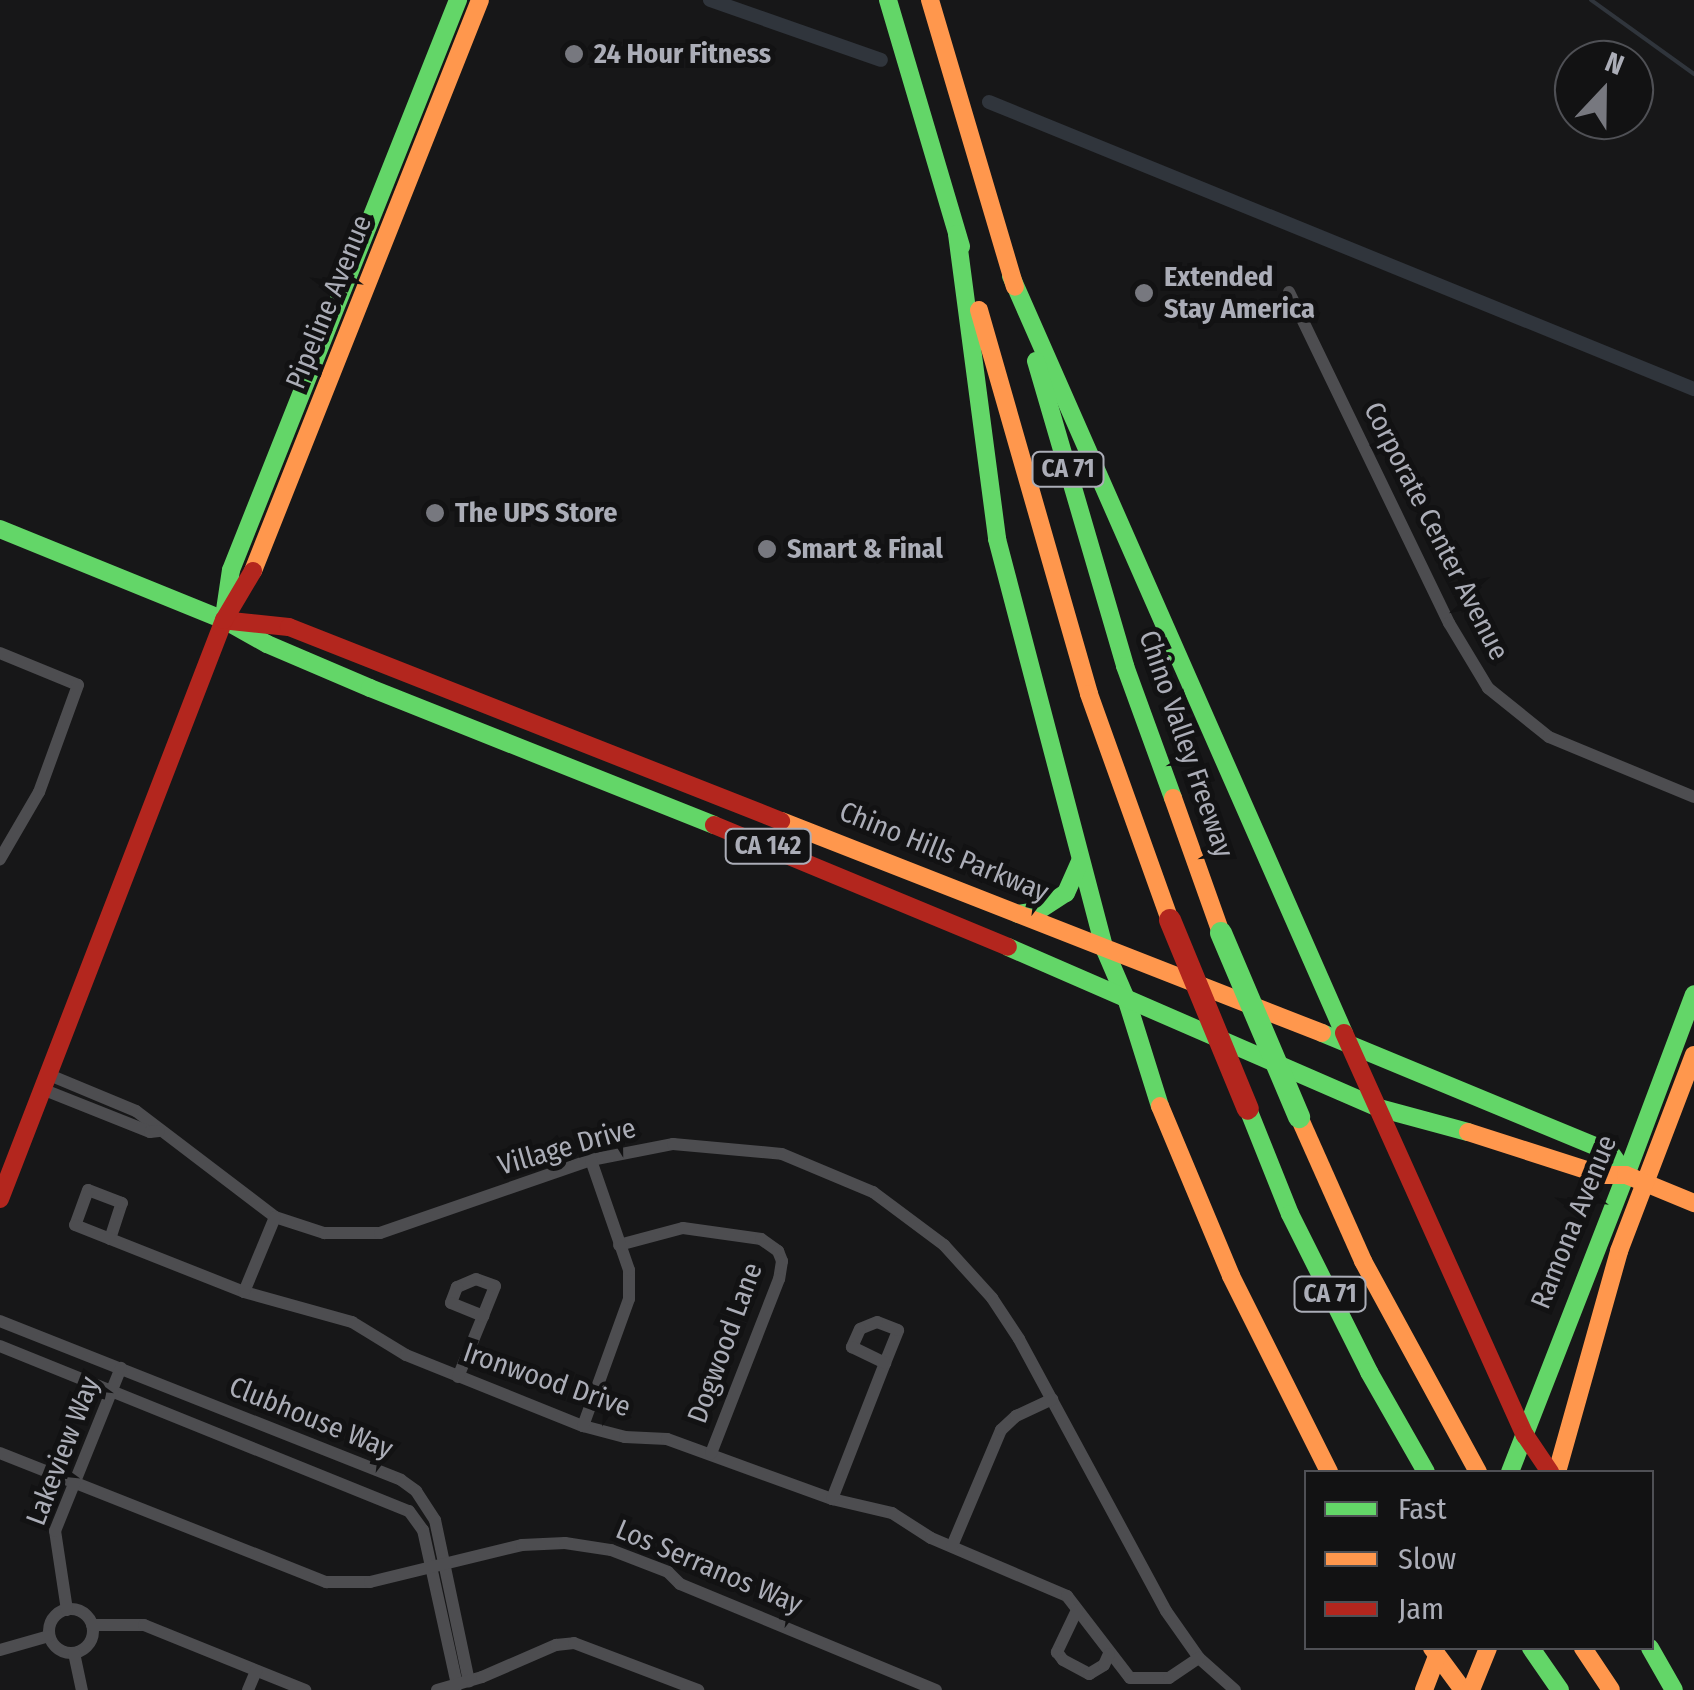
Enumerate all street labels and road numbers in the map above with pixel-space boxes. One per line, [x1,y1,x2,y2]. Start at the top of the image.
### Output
street label: Pipeline Avenue [279,210,379,394]
street label: Corporate Center Avenue [1356,396,1516,666]
road number: CA 71 [1030,449,1106,489]
street label: Chino Valley Freeway [1131,626,1241,862]
street label: Chino Hills Parkway [834,795,1054,909]
road number: CA 142 [723,826,813,866]
street label: Village Drive [494,1111,640,1183]
street label: Ramona Avenue [1524,1130,1624,1314]
street label: Dogwood Lane [680,1258,770,1428]
road number: CA 71 [1292,1274,1368,1314]
street label: Ironwood Drive [459,1336,635,1424]
street label: Clubhouse Way [224,1370,398,1466]
street label: Lakeview Way [19,1372,107,1530]
street label: Los Serranos Way [611,1513,807,1621]

